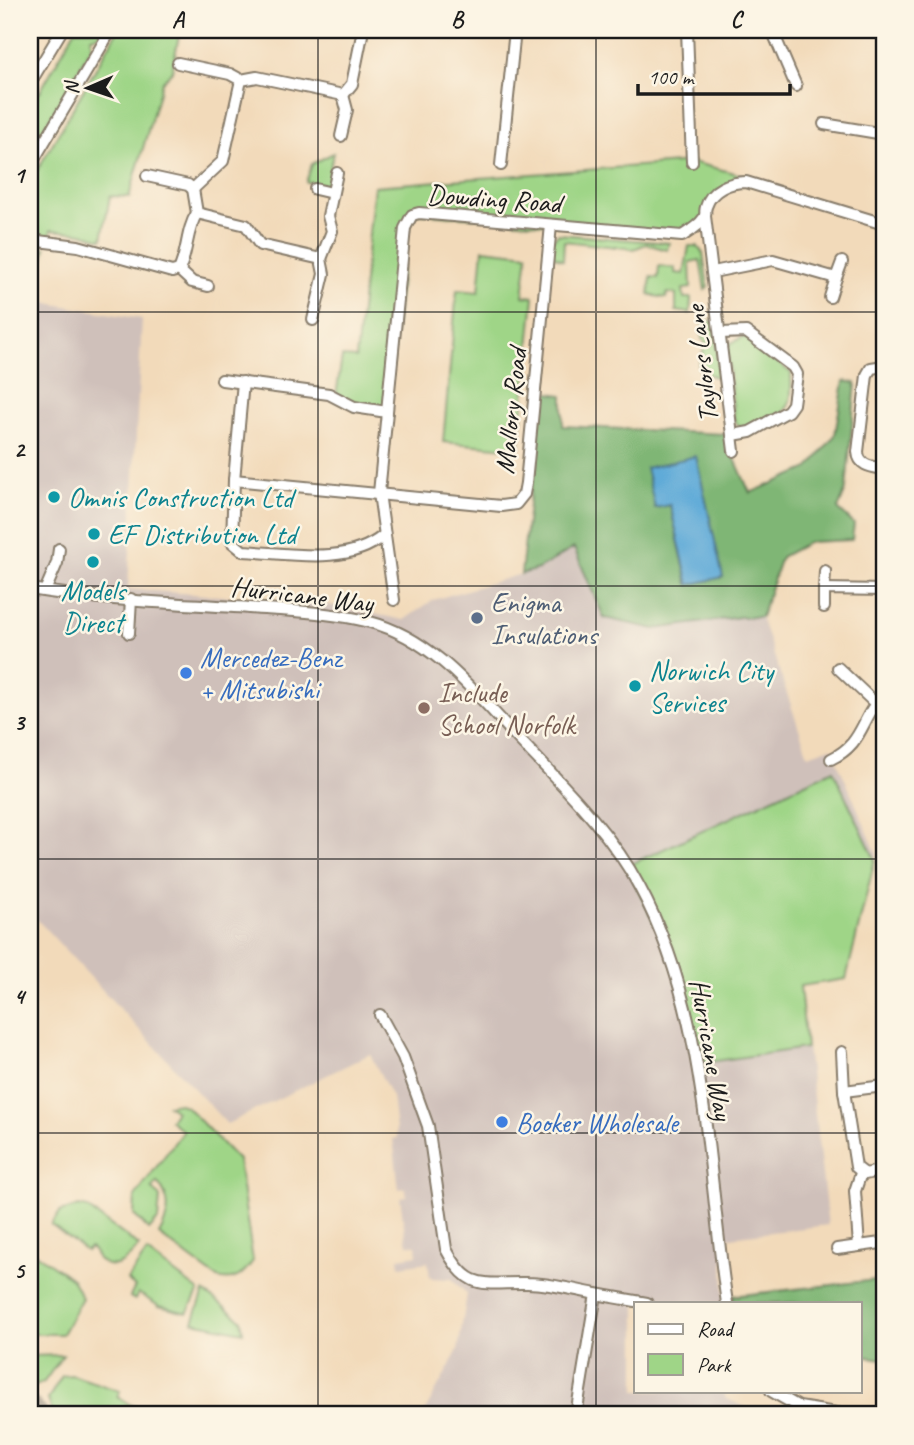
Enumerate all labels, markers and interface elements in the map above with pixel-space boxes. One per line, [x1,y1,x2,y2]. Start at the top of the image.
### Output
text: A [172,5,186,34]
text: B [451,5,465,34]
text: C [731,5,745,34]
north arrow [52,52,122,122]
scale bar [638,52,790,96]
text: 100 m [648,64,695,90]
text: N [60,79,84,95]
text: 1 [14,161,27,190]
street label: Dowding Road [426,176,566,221]
street label: Taylors Lane [677,302,726,424]
street label: Mallory Road [487,343,535,476]
text: 2 [14,435,27,464]
place label: Omnis Construction Ltd [68,480,297,515]
marker: Omnis Construction Ltd [46,489,62,505]
place label: EF Distribution Ltd [108,517,300,552]
marker: EF Distribution Ltd [86,526,102,542]
marker: Models Direct [85,554,101,570]
street label: Hurricane Way [229,568,377,621]
place label: Models Direct [61,573,128,640]
place label: Enigma Insulations [491,585,599,652]
marker: Enigma Insulations [469,610,485,626]
place label: Mercedez-Benz + Mitsubishi [200,640,344,707]
place label: Norwich City Services [649,653,775,720]
marker: Mercedez-Benz + Mitsubishi [178,665,194,681]
place label: Include School Norfolk [438,675,577,742]
marker: Norwich City Services [627,678,643,694]
marker: Include School Norfolk [416,700,432,716]
text: 3 [14,708,27,737]
street label: Hurricane Way [682,976,742,1125]
text: 4 [14,982,27,1011]
place label: Booker Wholesale [516,1105,680,1140]
marker: Booker Wholesale [494,1114,510,1130]
text: 5 [14,1256,26,1285]
legend [634,1302,862,1392]
text: Road [697,1316,736,1342]
text: Park [697,1352,732,1378]

